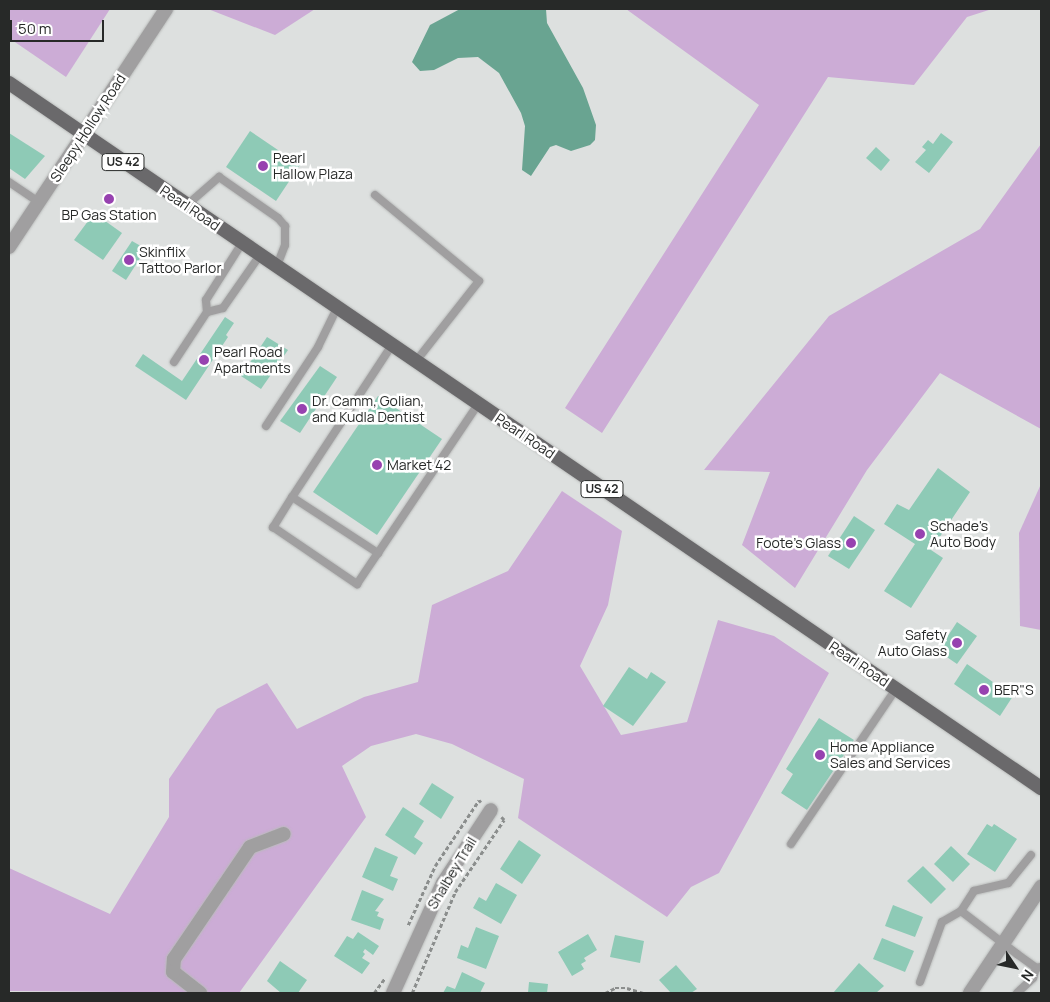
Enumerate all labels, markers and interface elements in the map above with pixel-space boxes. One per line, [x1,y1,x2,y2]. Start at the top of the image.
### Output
scale bar [12,10,106,42]
text: 50 m [18,18,52,39]
street label: Sleepy Hollow Road [47,71,129,185]
place label: Pearl Hallow Plaza [273,150,353,182]
road number: US 42 [100,152,146,172]
marker: Pearl Hallow Plaza [257,160,269,172]
street label: Pearl Road [157,182,223,234]
marker: BP Gas Station [103,193,115,205]
place label: BP Gas Station [61,207,157,223]
place label: Skinflix Tattoo Parlor [139,244,221,276]
marker: Skinflix Tattoo Parlor [123,254,135,266]
place label: Pearl Road Apartments [214,344,291,377]
marker: Pearl Road Apartments [198,354,210,366]
place label: Dr. Camm, Golian, and Kudla Dentist [312,393,425,426]
marker: Dr. Camm, Golian, and Kudla Dentist [296,403,308,415]
street label: Pearl Road [492,410,558,462]
place label: Market 42 [387,457,451,473]
marker: Market 42 [371,459,383,471]
road number: US 42 [580,479,624,498]
place label: Schade's Auto Body [930,518,996,550]
marker: Schade's Auto Body [914,528,926,540]
place label: Foote's Glass [756,535,841,551]
marker: Foote's Glass [845,537,857,549]
place label: Safety Auto Glass [878,627,947,660]
marker: Safety Auto Glass [951,637,963,649]
street label: Pearl Road [826,638,892,690]
place label: BER"S [994,682,1034,698]
marker: BER"S [978,684,990,696]
place label: Home Appliance Sales and Services [830,739,950,772]
marker: Home Appliance Sales and Services [814,749,826,761]
street label: Shalbey Trail [424,834,480,912]
north arrow [990,942,1040,992]
text: N [1017,966,1039,985]

